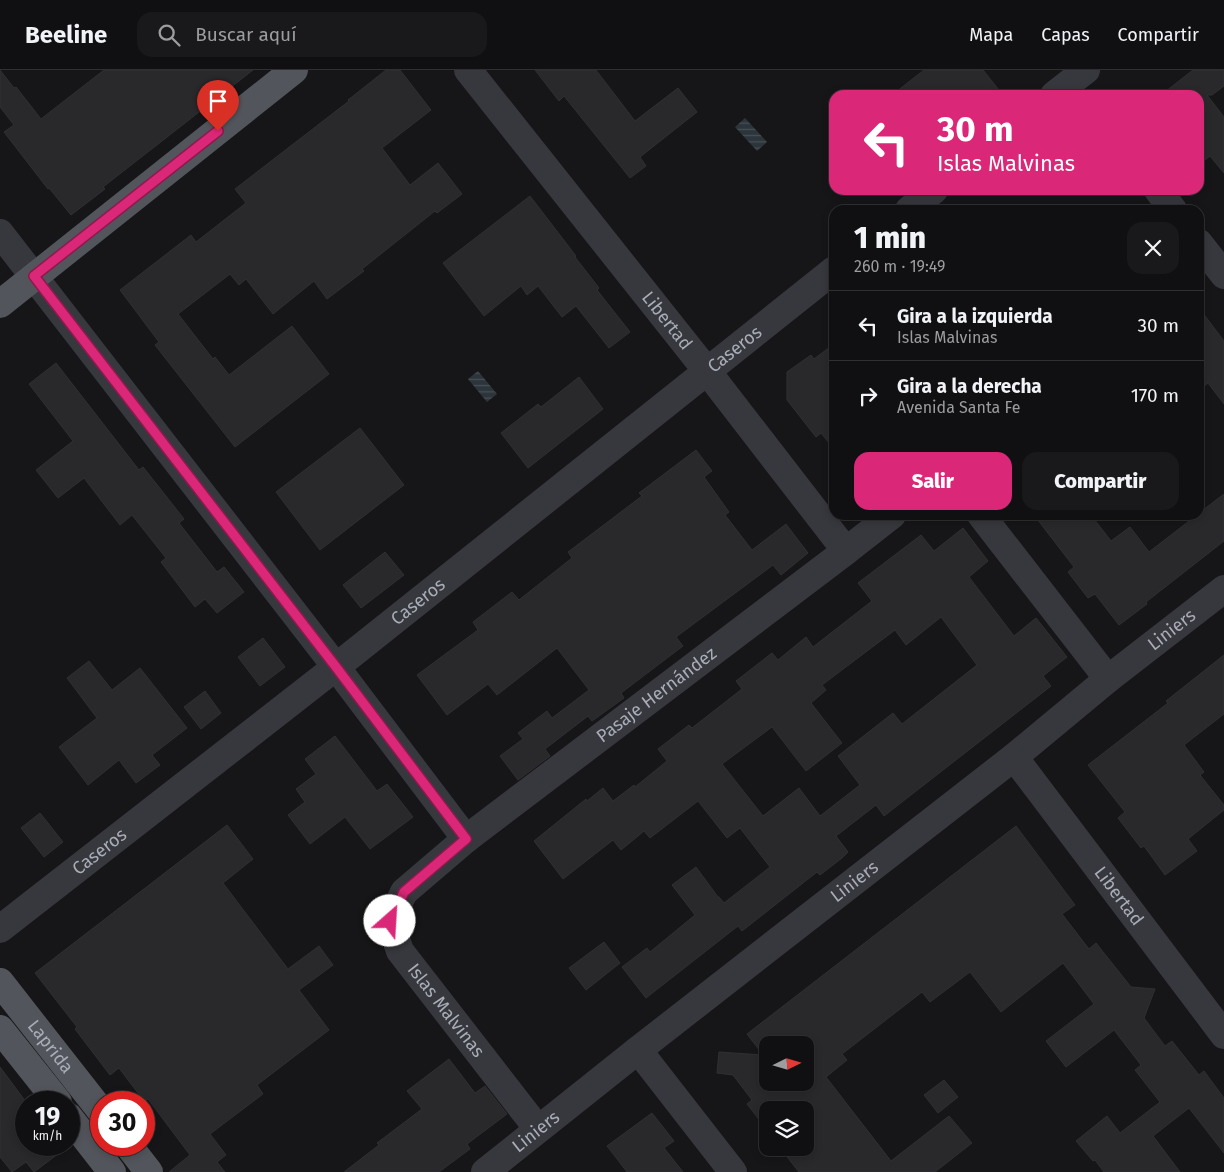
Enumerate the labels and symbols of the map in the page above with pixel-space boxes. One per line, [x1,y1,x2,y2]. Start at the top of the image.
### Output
pin [197,80,239,131]
street label: Libertad [637,287,697,354]
street label: Caseros [703,321,766,377]
street label: Caseros [387,573,450,630]
street label: Liniers [1143,604,1200,655]
street label: Pasaje Hernández [592,642,721,747]
street label: Caseros [68,823,131,880]
street label: Liniers [826,856,883,907]
street label: Libertad [1089,862,1148,930]
position arrow [363,894,415,946]
street label: Islas Malvinas [403,959,489,1062]
street label: Laprida [23,1015,78,1078]
north arrow [759,1036,814,1091]
speed limit sign: 30 [90,1091,155,1156]
street label: Liniers [508,1106,564,1157]

